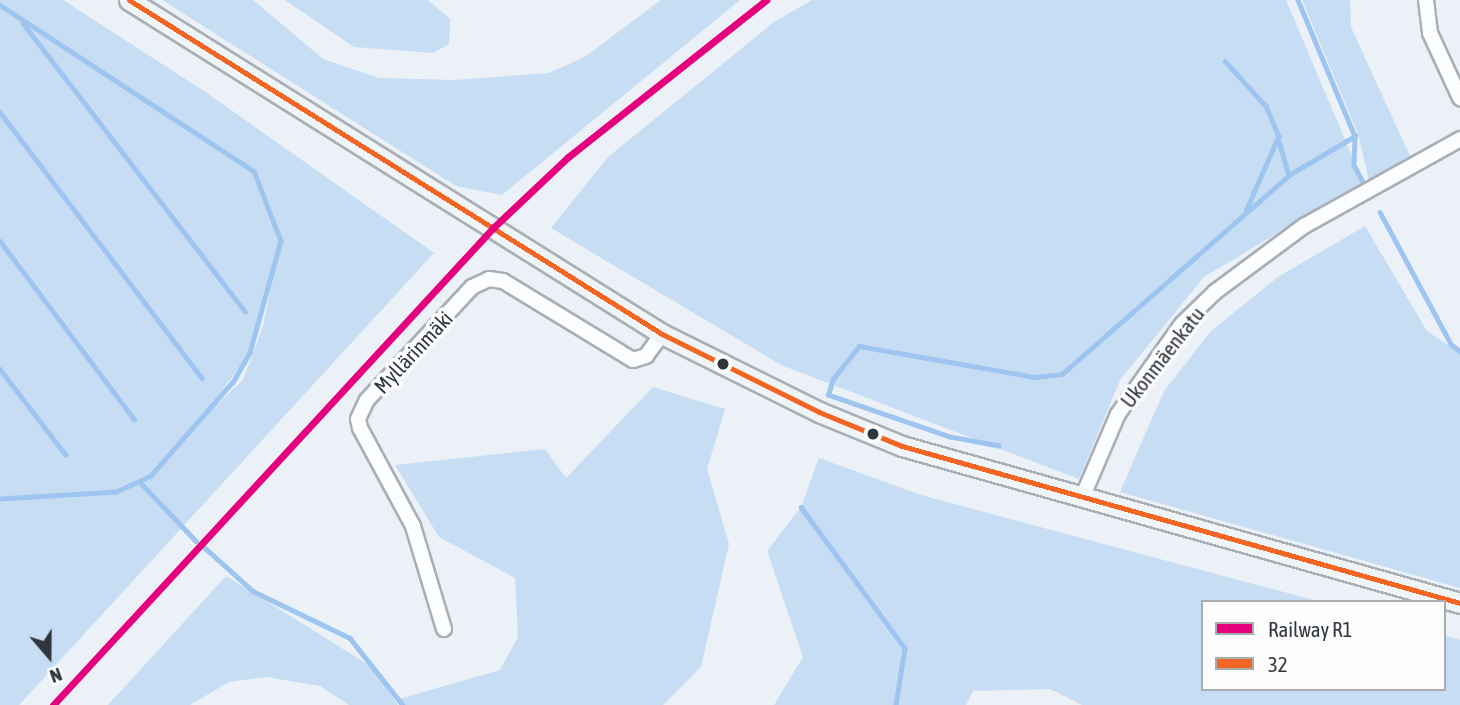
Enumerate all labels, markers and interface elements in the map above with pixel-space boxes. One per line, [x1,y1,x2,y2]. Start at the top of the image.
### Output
street label: Ukonmäenkatu [1115,302,1209,412]
street label: Myllärinmäki [369,306,457,398]
unlabelled marker [716,357,730,371]
unlabelled marker [866,427,880,441]
legend [1201,600,1446,691]
text: Railway R1 [1268,617,1352,641]
north arrow [14,621,84,691]
text: 32 [1268,652,1288,676]
text: N [47,663,65,688]

